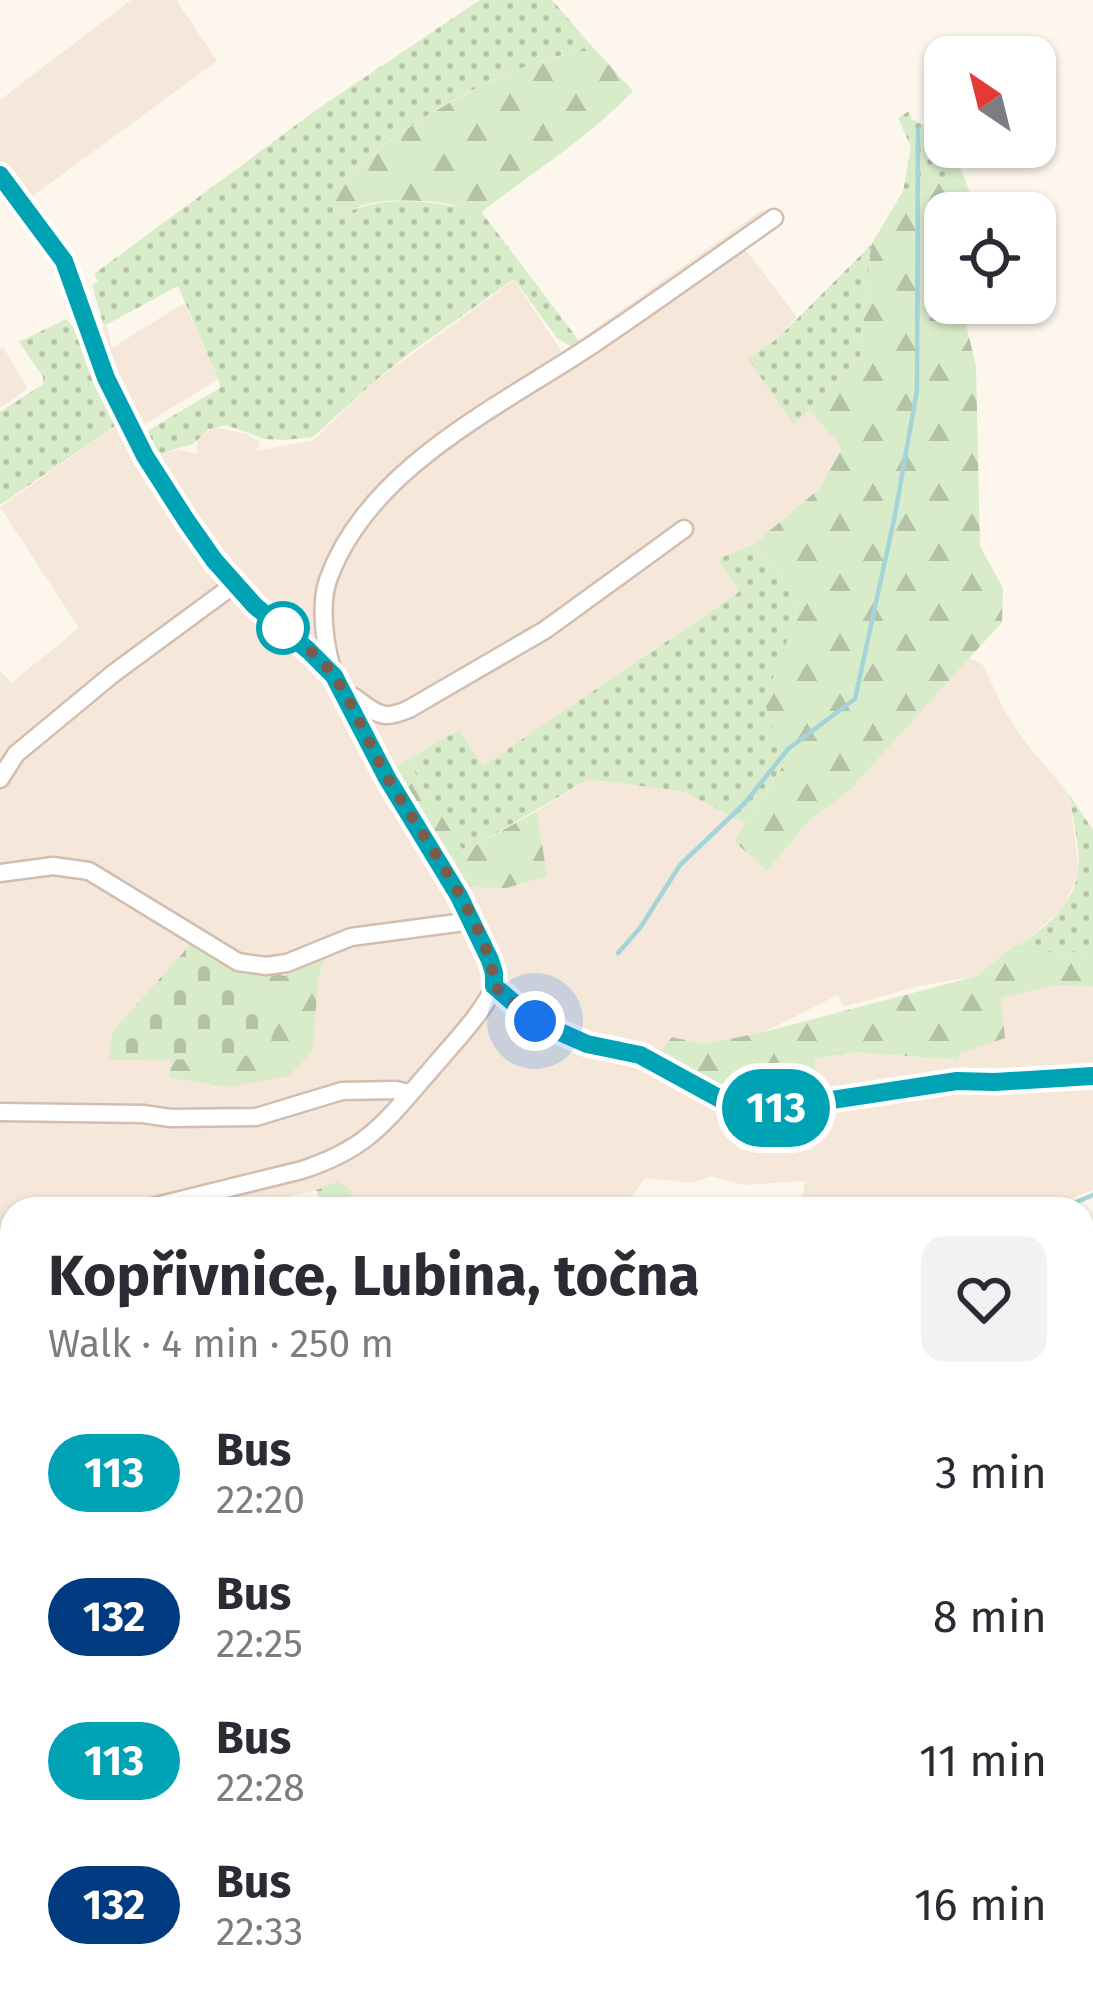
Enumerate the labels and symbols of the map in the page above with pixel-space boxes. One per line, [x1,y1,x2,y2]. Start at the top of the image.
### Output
north arrow [924,36,1056,168]
unlabelled marker [258,603,308,653]
your location [505,991,565,1051]
line badge: 113 [707,1069,845,1147]

